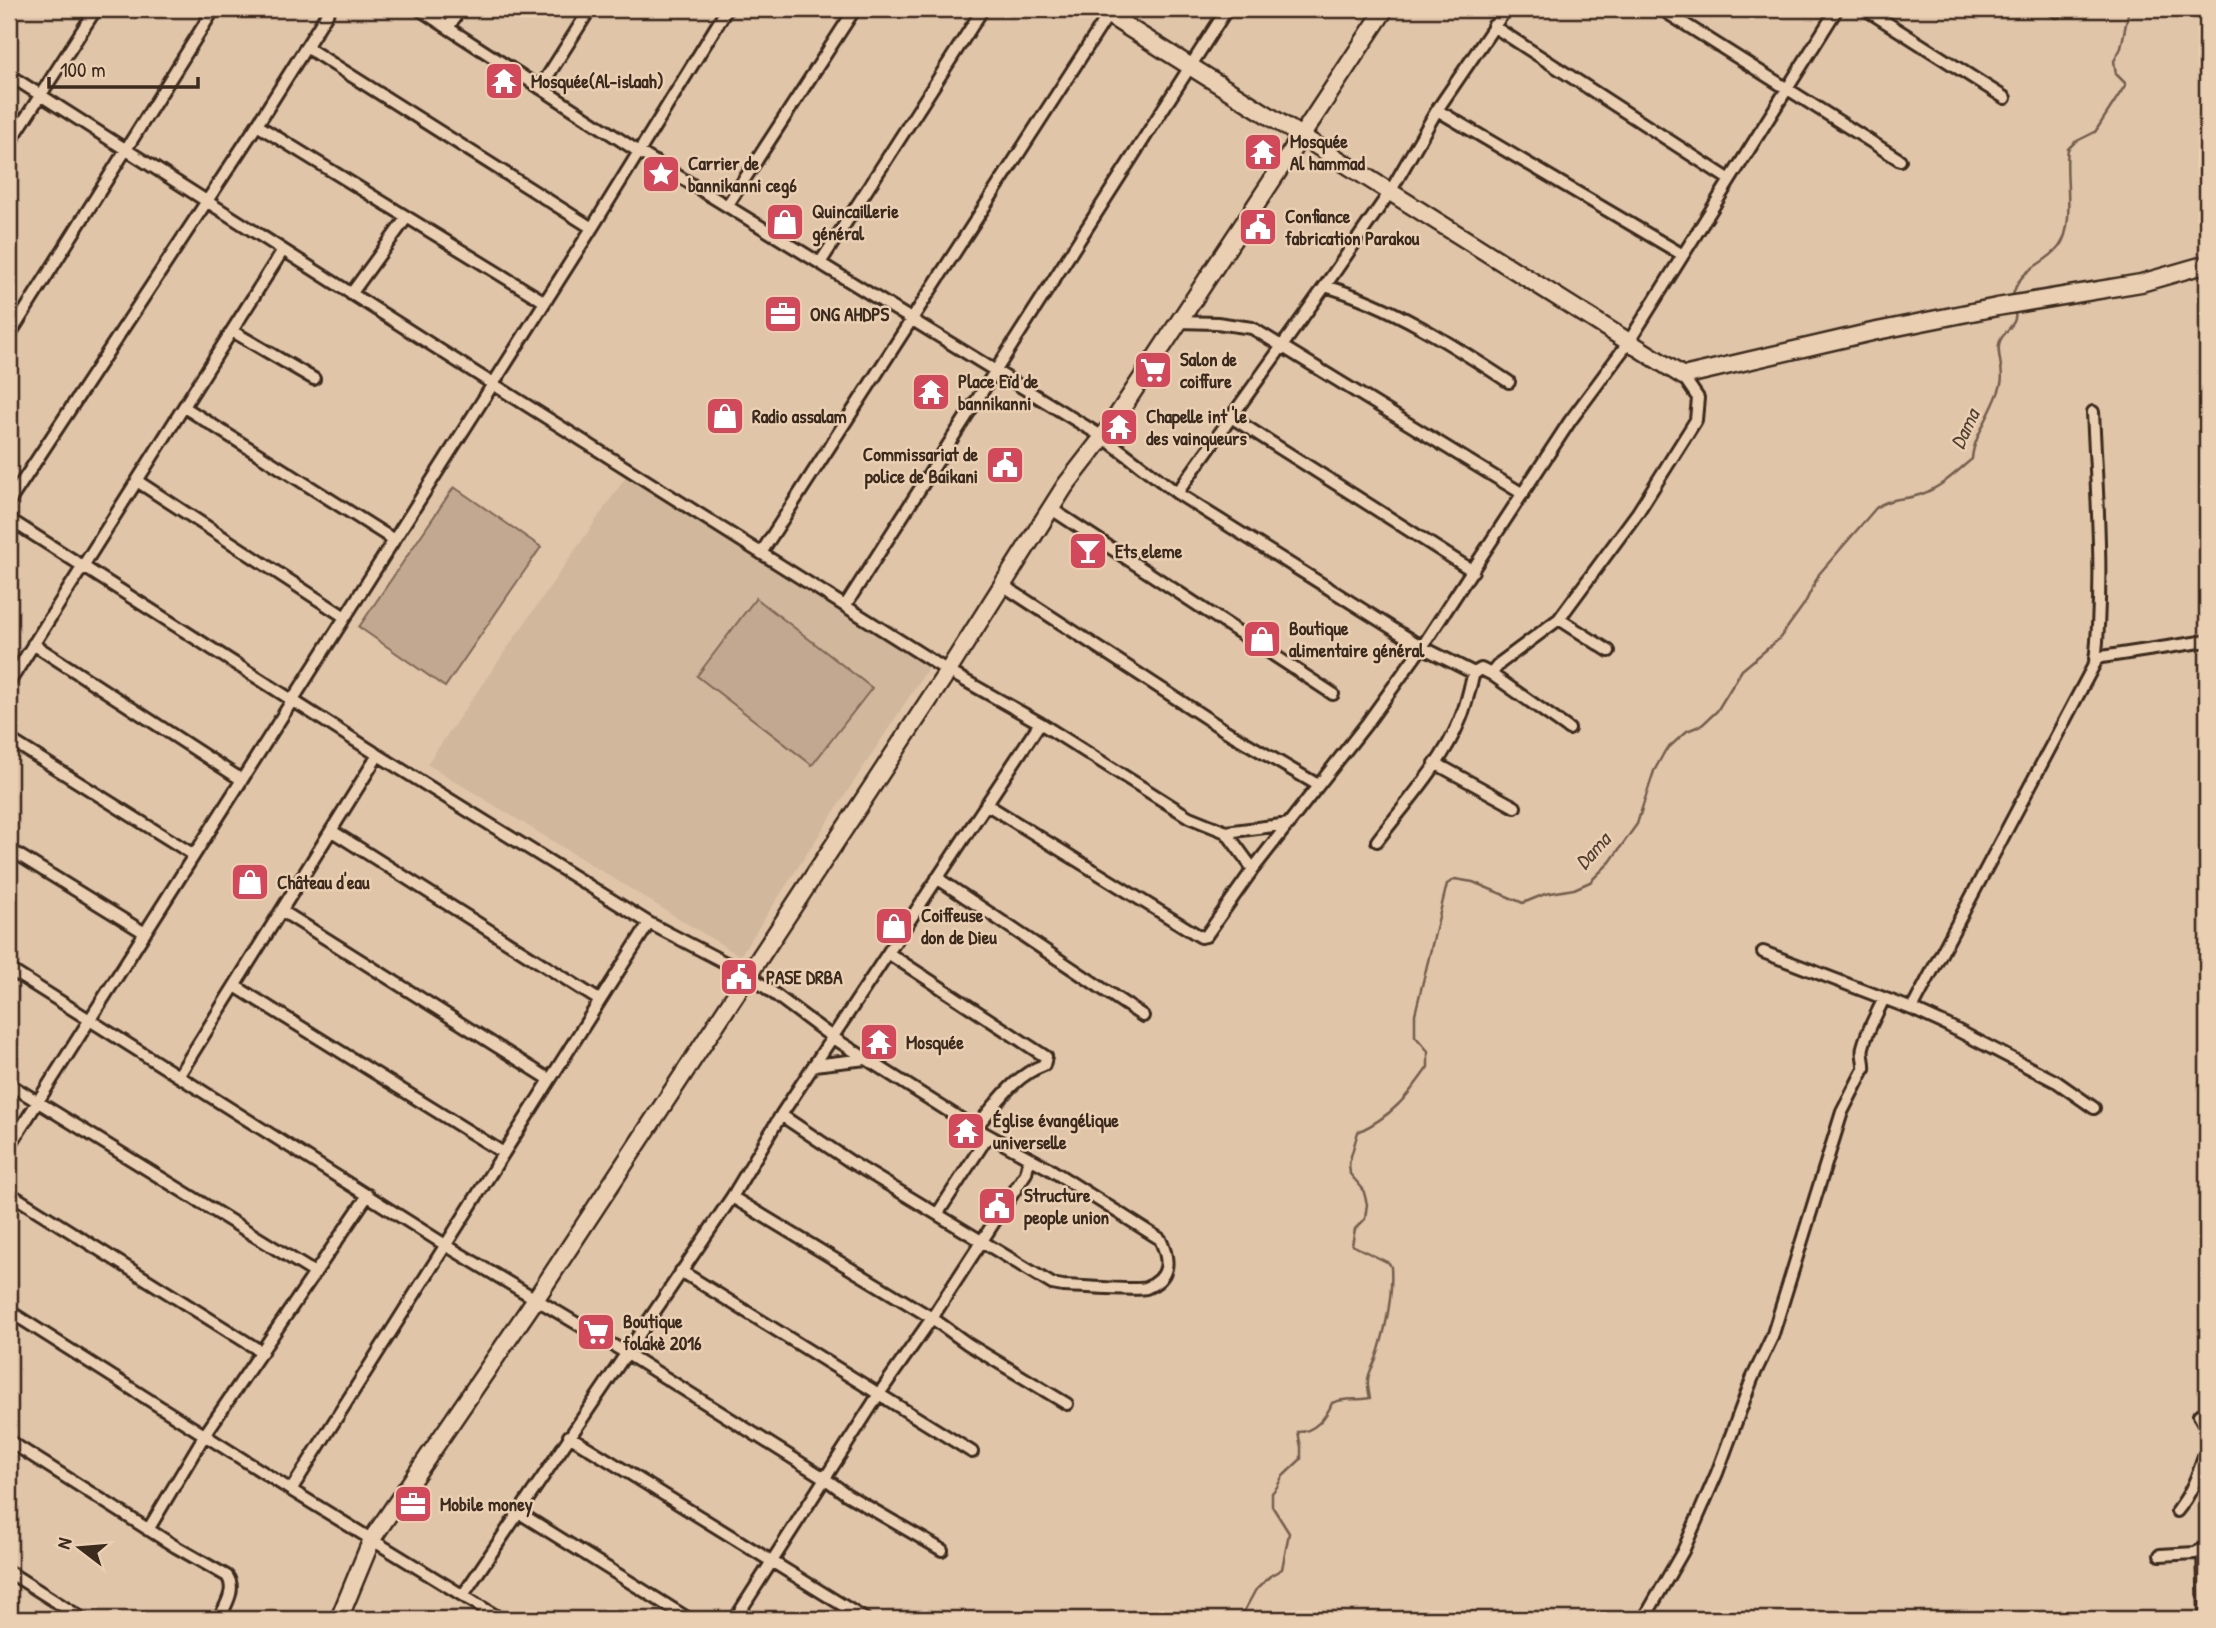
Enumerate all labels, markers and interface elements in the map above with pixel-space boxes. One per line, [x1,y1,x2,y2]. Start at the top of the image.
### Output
scale bar [49,46,198,90]
text: 100 m [60,55,106,84]
temple icon: Mosquée(Al-islaah) [483,60,525,102]
place label: Mosquée(Al-islaah) [531,68,664,95]
place label: Mosquée Al hammad [1290,128,1365,176]
temple icon: Mosquée Al hammad [1242,131,1284,173]
place label: Carrier de bannikanni ceg6 [688,150,797,199]
place icon: Carrier de bannikanni ceg6 [640,153,682,195]
place label: Quincaillerie général [812,198,899,247]
shop icon: Quincaillerie général [764,201,806,243]
place label: Confiance fabrication Parakou [1285,203,1420,251]
public building icon: Confiance fabrication Parakou [1237,206,1279,248]
office icon: ONG AHDPS [762,293,804,335]
place label: ONG AHDPS [810,301,889,327]
place label: Salon de coiffure [1180,346,1237,394]
supermarket icon: Salon de coiffure [1132,349,1174,391]
place label: Place Eïd de bannikanni [958,368,1039,416]
temple icon: Place Eïd de bannikanni [910,371,952,413]
shop icon: Radio assalam [704,395,746,437]
water label: Dama [1943,402,1987,453]
place label: Radio assalam [752,403,847,429]
place label: Chapelle int 'le des vainqueurs [1146,403,1248,452]
temple icon: Chapelle int 'le des vainqueurs [1098,406,1140,448]
place label: Commissariat de police de Baikani [863,441,978,490]
public building icon: Commissariat de police de Baikani [984,444,1026,486]
bar icon: Ets eleme [1067,530,1109,572]
place label: Ets eleme [1115,538,1183,564]
place label: Boutique alimentaire général [1289,615,1425,664]
shop icon: Boutique alimentaire général [1241,618,1283,660]
water label: Dama [1568,824,1619,876]
shop icon: Château d'eau [229,861,271,903]
place label: Château d'eau [277,869,370,895]
place label: Coiffeuse don de Dieu [921,902,997,950]
shop icon: Coiffeuse don de Dieu [873,905,915,947]
public building icon: PASE DRBA [718,956,760,998]
place label: PASE DRBA [766,964,843,990]
temple icon: Mosquée [858,1021,900,1063]
place label: Mosquée [906,1029,964,1056]
place label: Église évangélique universelle [993,1107,1119,1155]
temple icon: Église évangélique universelle [945,1110,987,1152]
place label: Structure people union [1024,1182,1110,1231]
public building icon: Structure people union [976,1185,1018,1227]
place label: Boutique folakè 2016 [623,1308,702,1356]
supermarket icon: Boutique folakè 2016 [575,1311,617,1353]
office icon: Mobile money [392,1483,434,1525]
place label: Mobile money [440,1491,533,1518]
north arrow [46,1512,116,1582]
text: N [50,1535,78,1552]

